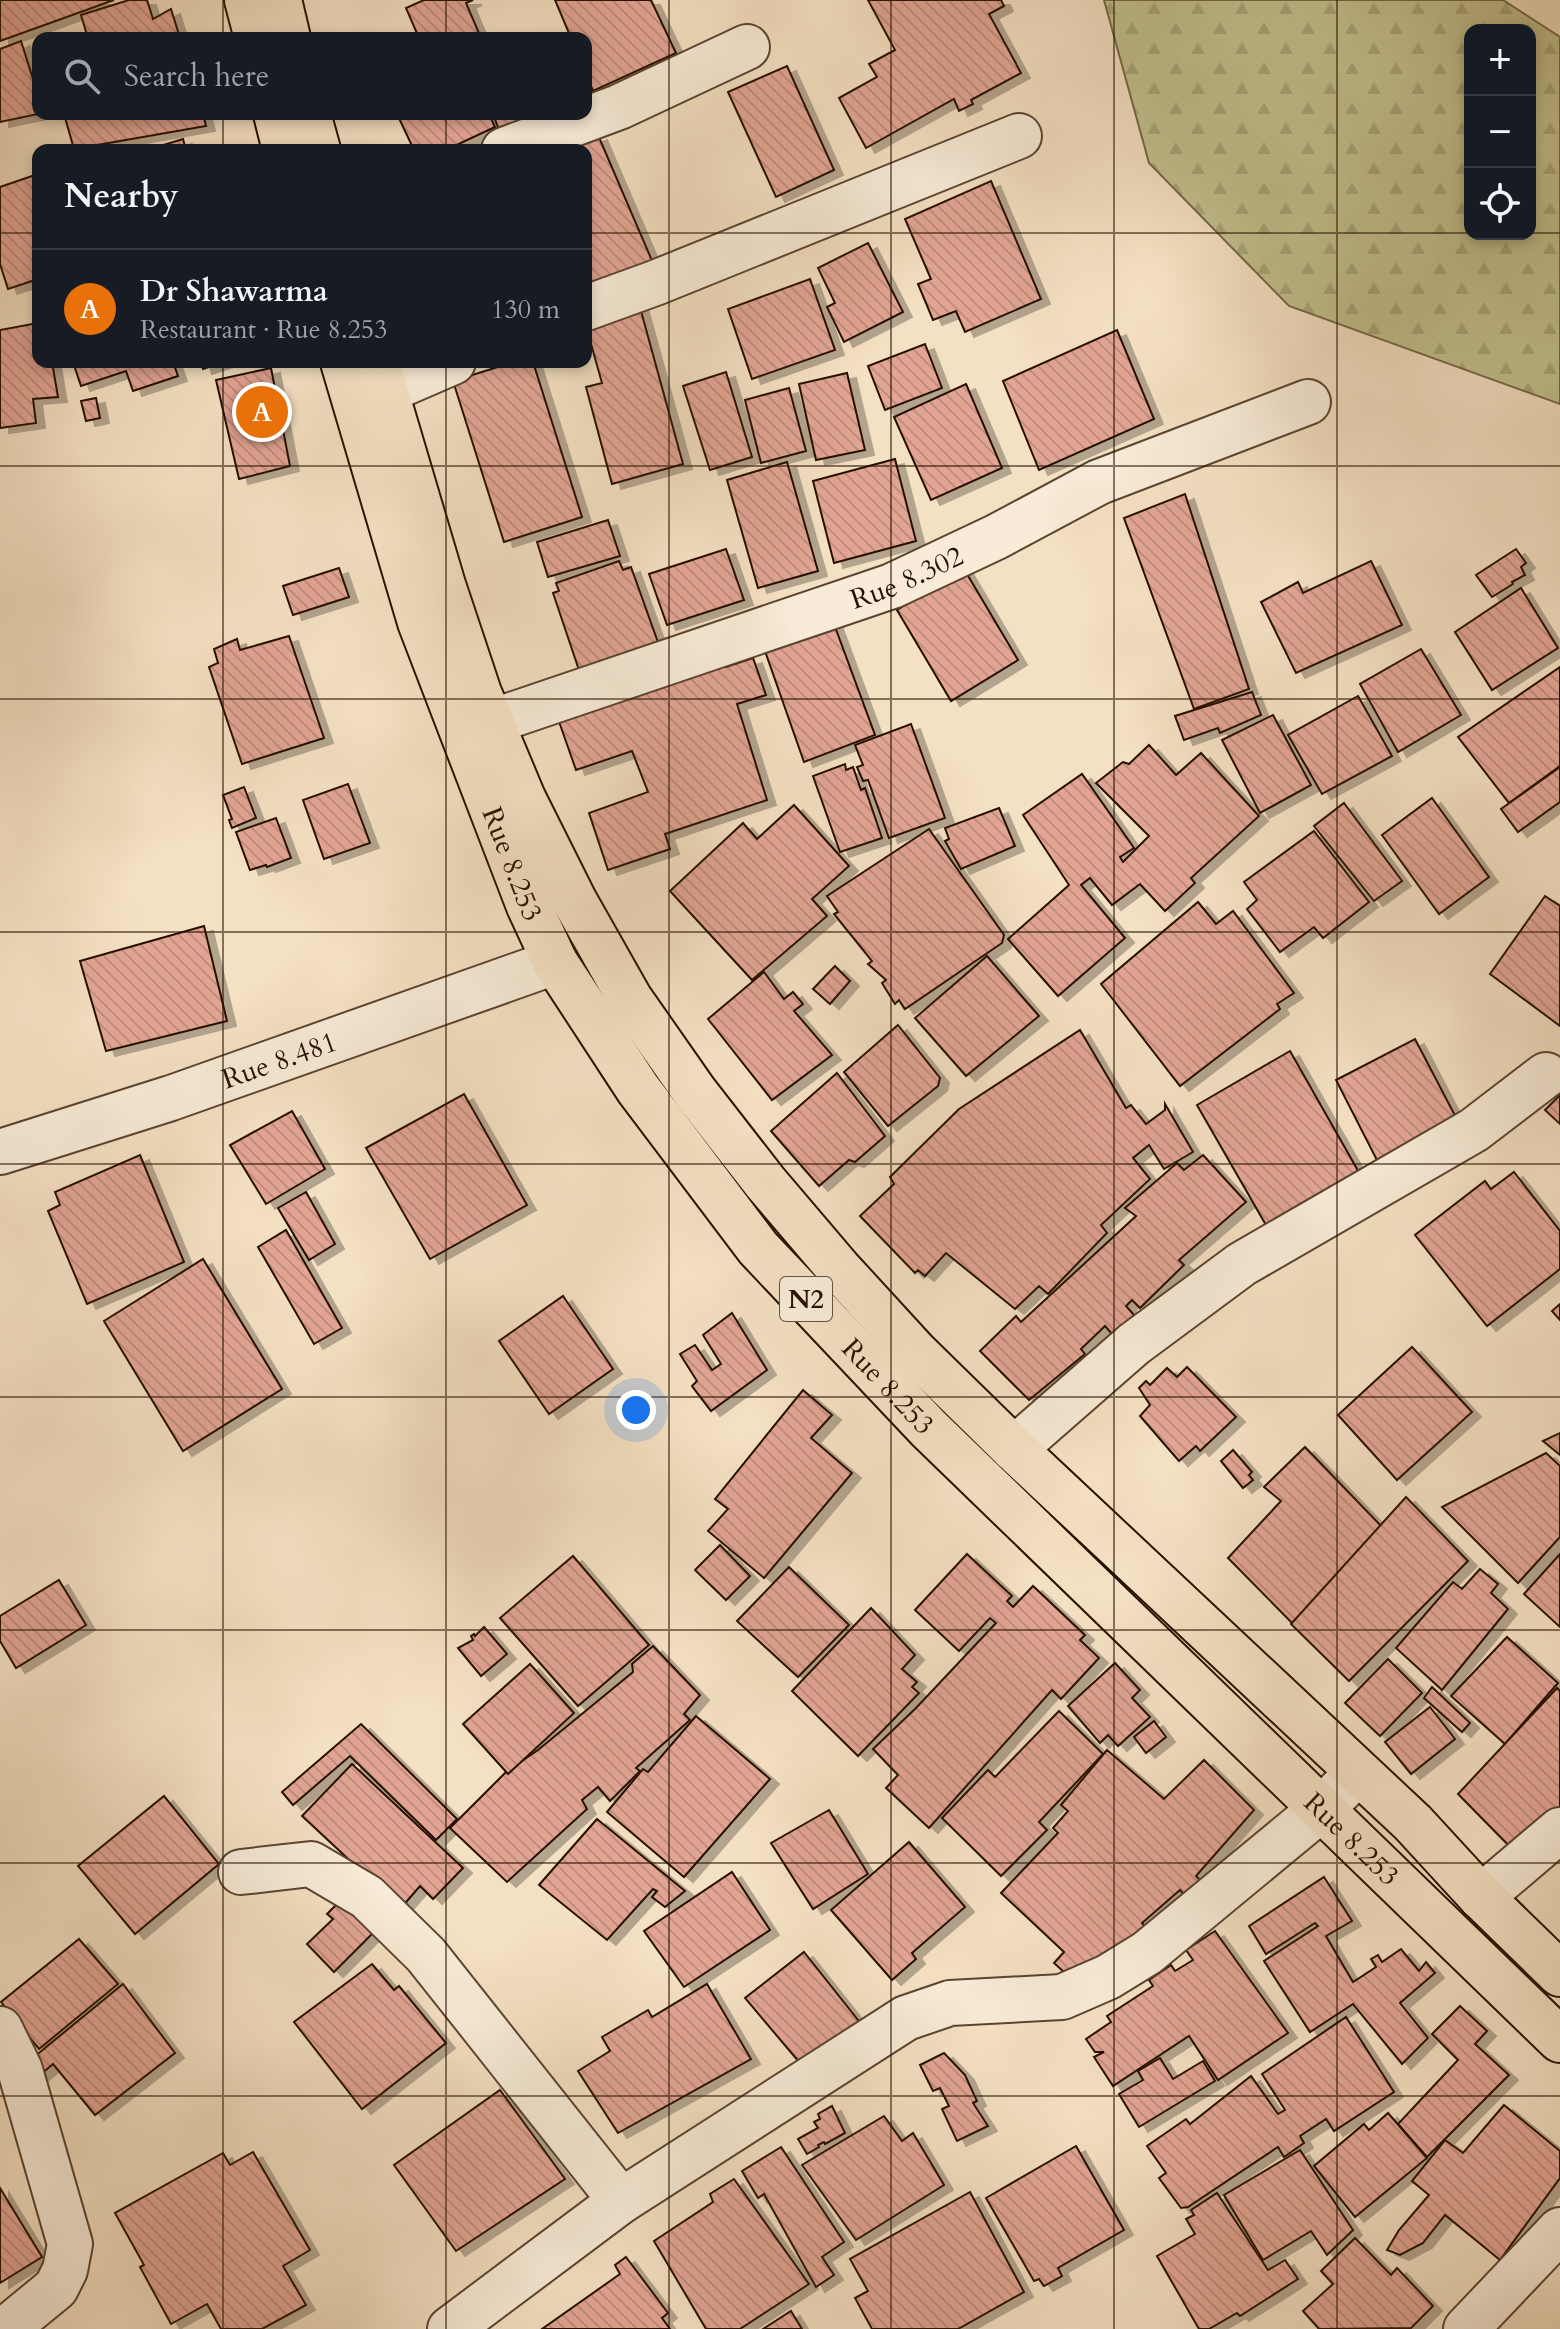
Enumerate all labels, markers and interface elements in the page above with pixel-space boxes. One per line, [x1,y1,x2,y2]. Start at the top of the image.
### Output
map controls [1464,24,1536,240]
button: + [1464,24,1536,96]
search box [32,32,592,120]
icon: search [60,54,104,98]
text: Search here [124,56,269,97]
button: − [1464,96,1536,168]
button: locate [1464,168,1536,240]
text: Nearby [64,173,179,219]
text: Dr Shawarma [140,271,328,312]
text: A [80,292,100,327]
text: 130 m [491,292,560,327]
text: Restaurant · Rue 8.253 [140,312,387,347]
pin: A [236,382,288,442]
street label: Rue 8.302 [845,537,970,619]
street label: Rue 8.253 [473,801,551,927]
street label: Rue 8.481 [217,1023,342,1099]
road number: N2 [780,1277,832,1321]
street label: Rue 8.253 [833,1330,943,1443]
your location [616,1390,656,1430]
street label: Rue 8.253 [1295,1784,1408,1895]

